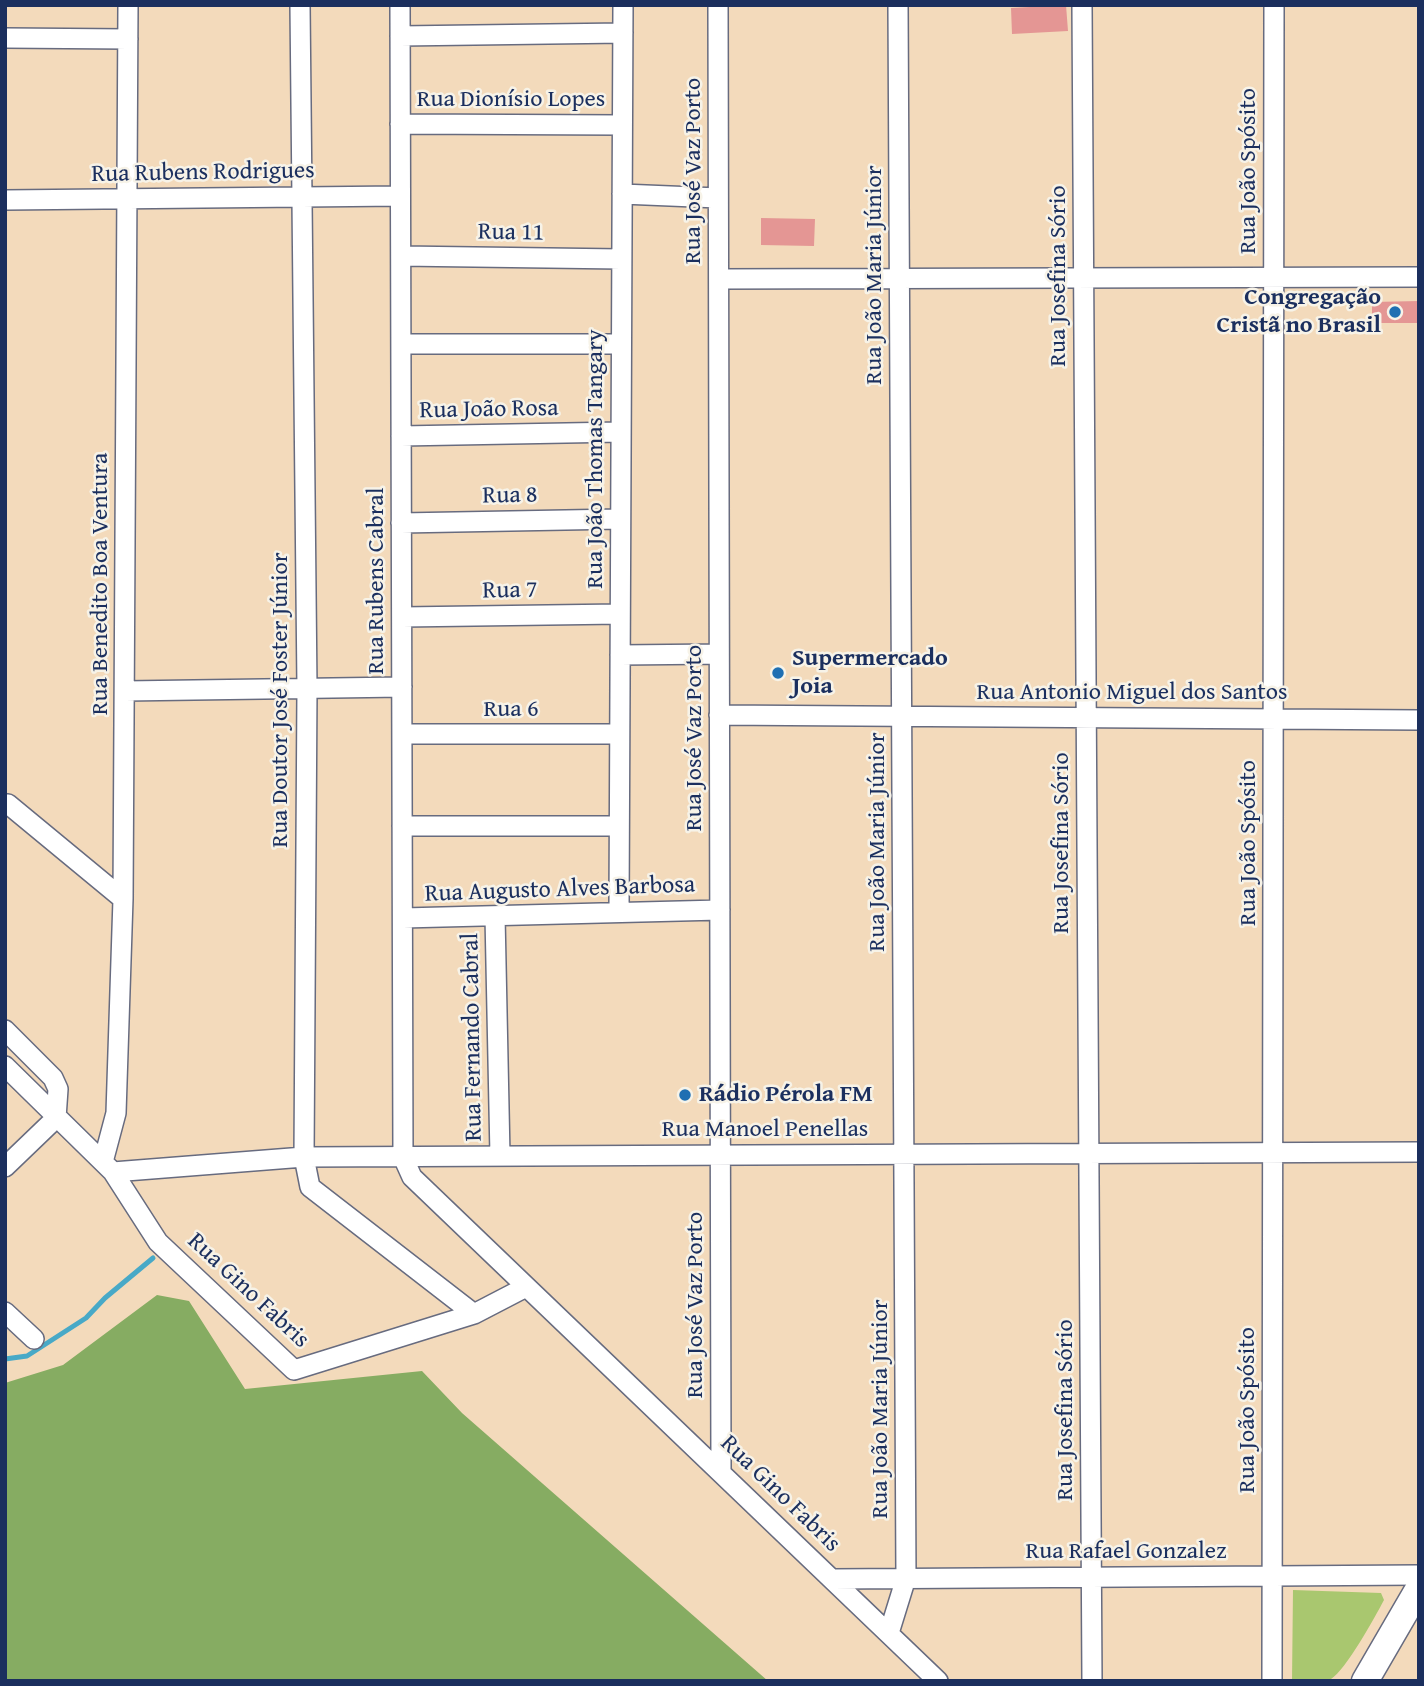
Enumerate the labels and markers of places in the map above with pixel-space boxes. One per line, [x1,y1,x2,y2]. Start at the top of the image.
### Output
place label: Congregação Cristã no Brasil [1217,284,1381,340]
marker: Congregação Cristã no Brasil [1387,304,1403,320]
place label: Supermercado Joia [792,645,948,701]
marker: Supermercado Joia [770,665,786,681]
place label: Rádio Pérola FM [699,1081,873,1109]
marker: Rádio Pérola FM [677,1087,693,1103]

